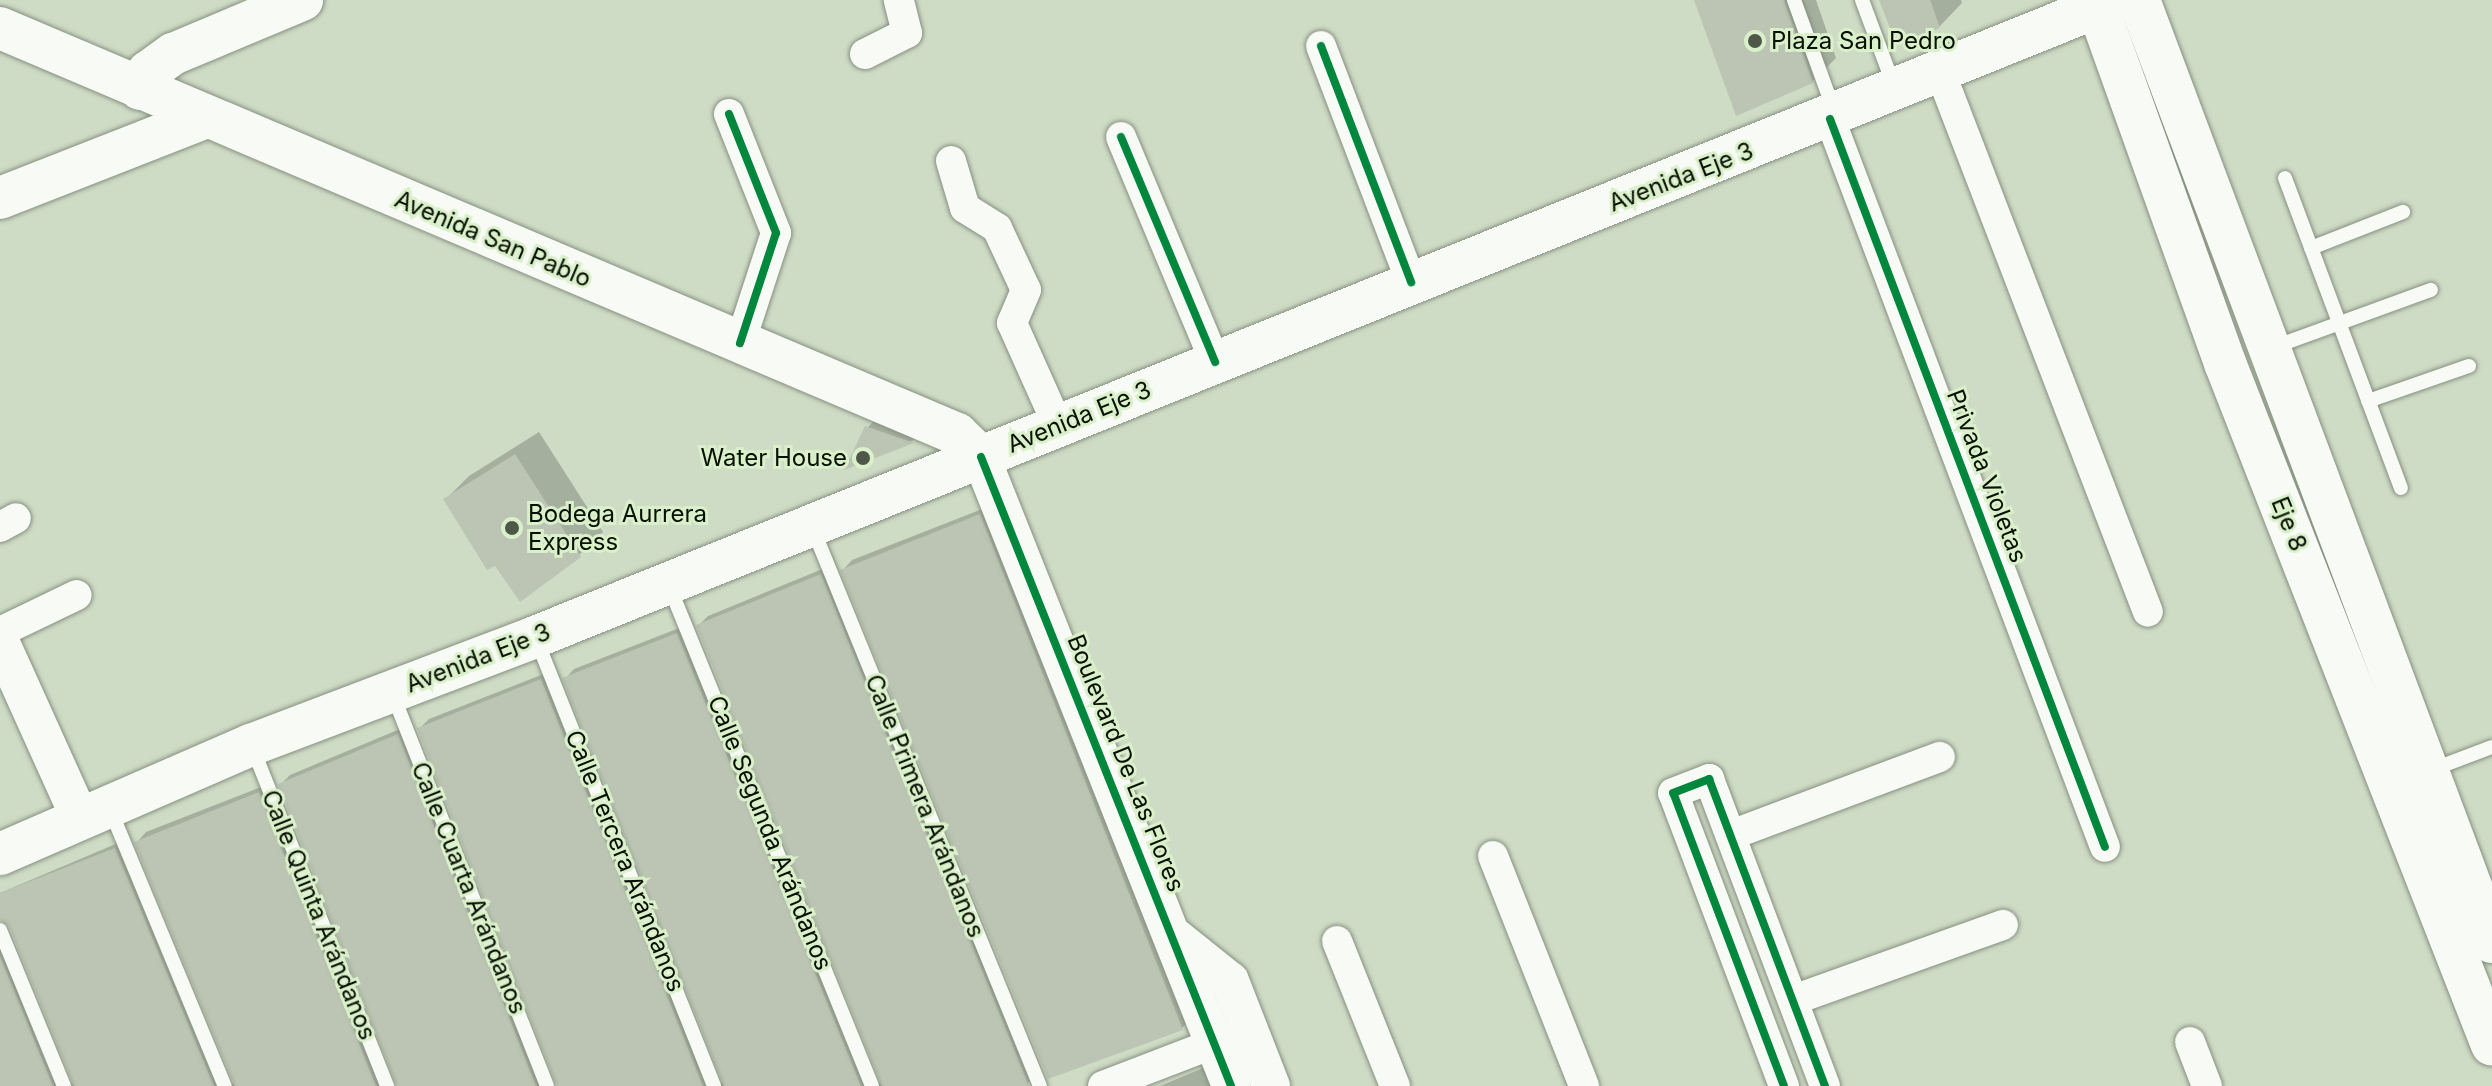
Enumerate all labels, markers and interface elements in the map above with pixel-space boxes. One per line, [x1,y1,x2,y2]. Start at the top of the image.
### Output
place label: Plaza San Pedro [1771,27,1956,55]
marker: Plaza San Pedro [1746,32,1764,50]
street label: Avenida Eje 3 [1605,136,1757,218]
street label: Avenida San Pablo [391,185,595,293]
street label: Avenida Eje 3 [1003,375,1155,459]
street label: Privada Violetas [1941,385,2033,567]
place label: Water House [701,444,847,472]
marker: Water House [854,449,872,467]
street label: Eje 8 [2265,493,2313,555]
place label: Bodega Aurrera Express [528,500,707,556]
marker: Bodega Aurrera Express [503,519,521,537]
street label: Avenida Eje 3 [402,617,554,699]
street label: Boulevard De Las Flores [1061,630,1191,896]
street label: Calle Primera Arándanos [859,670,991,942]
street label: Calle Segunda Arándanos [702,692,838,974]
street label: Calle Tercera Arándanos [559,726,691,996]
street label: Calle Cuarta Arándanos [405,758,533,1018]
street label: Calle Quinta Arándanos [256,786,382,1044]

